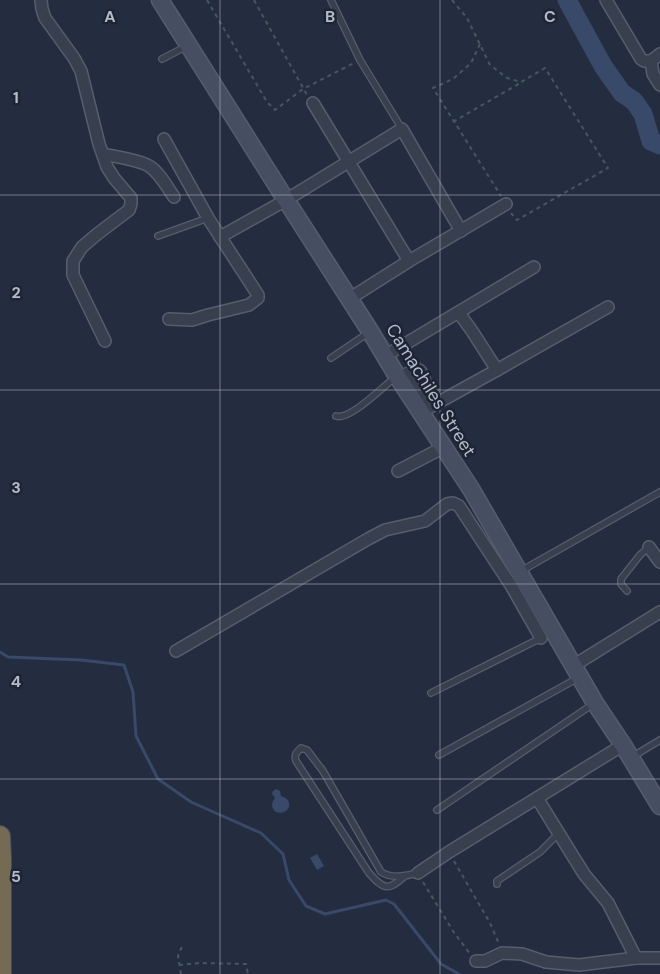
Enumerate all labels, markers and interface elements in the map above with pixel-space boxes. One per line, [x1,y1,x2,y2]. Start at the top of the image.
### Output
text: A [104,6,116,27]
text: B [325,6,335,27]
text: C [544,6,556,27]
text: 1 [13,87,19,108]
text: 2 [11,282,21,303]
street label: Camachiles Street [380,319,482,461]
text: 3 [11,477,21,498]
text: 4 [11,671,21,692]
text: 5 [11,866,21,887]

